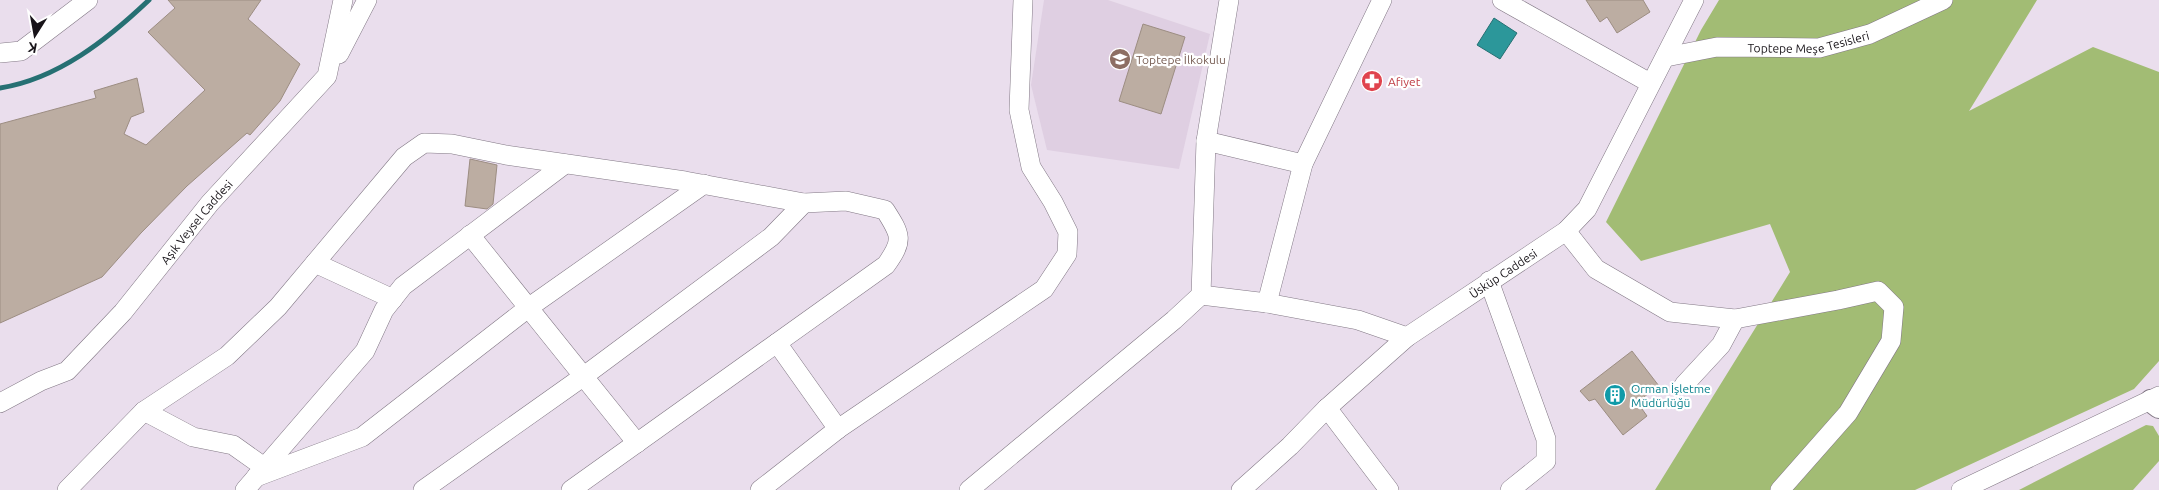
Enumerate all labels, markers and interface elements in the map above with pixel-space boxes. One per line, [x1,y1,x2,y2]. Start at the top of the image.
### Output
north arrow [10,10,60,60]
street label: Toptepe Meşe Tesisleri [1748,28,1870,55]
text: K [26,39,39,57]
school or university icon: Toptepe İlkokulu [1108,47,1132,71]
place label: Toptepe İlkokulu [1136,53,1226,66]
pharmacy icon: Afiyet [1360,69,1384,93]
place label: Afiyet [1388,75,1421,88]
street label: Aşık Veysel Caddesi [158,177,235,266]
street label: Üsküp Caddesi [1467,246,1539,300]
place label: Orman İşletme Müdürlüğü [1631,382,1711,409]
building icon: Orman İşletme Müdürlüğü [1603,383,1627,407]

